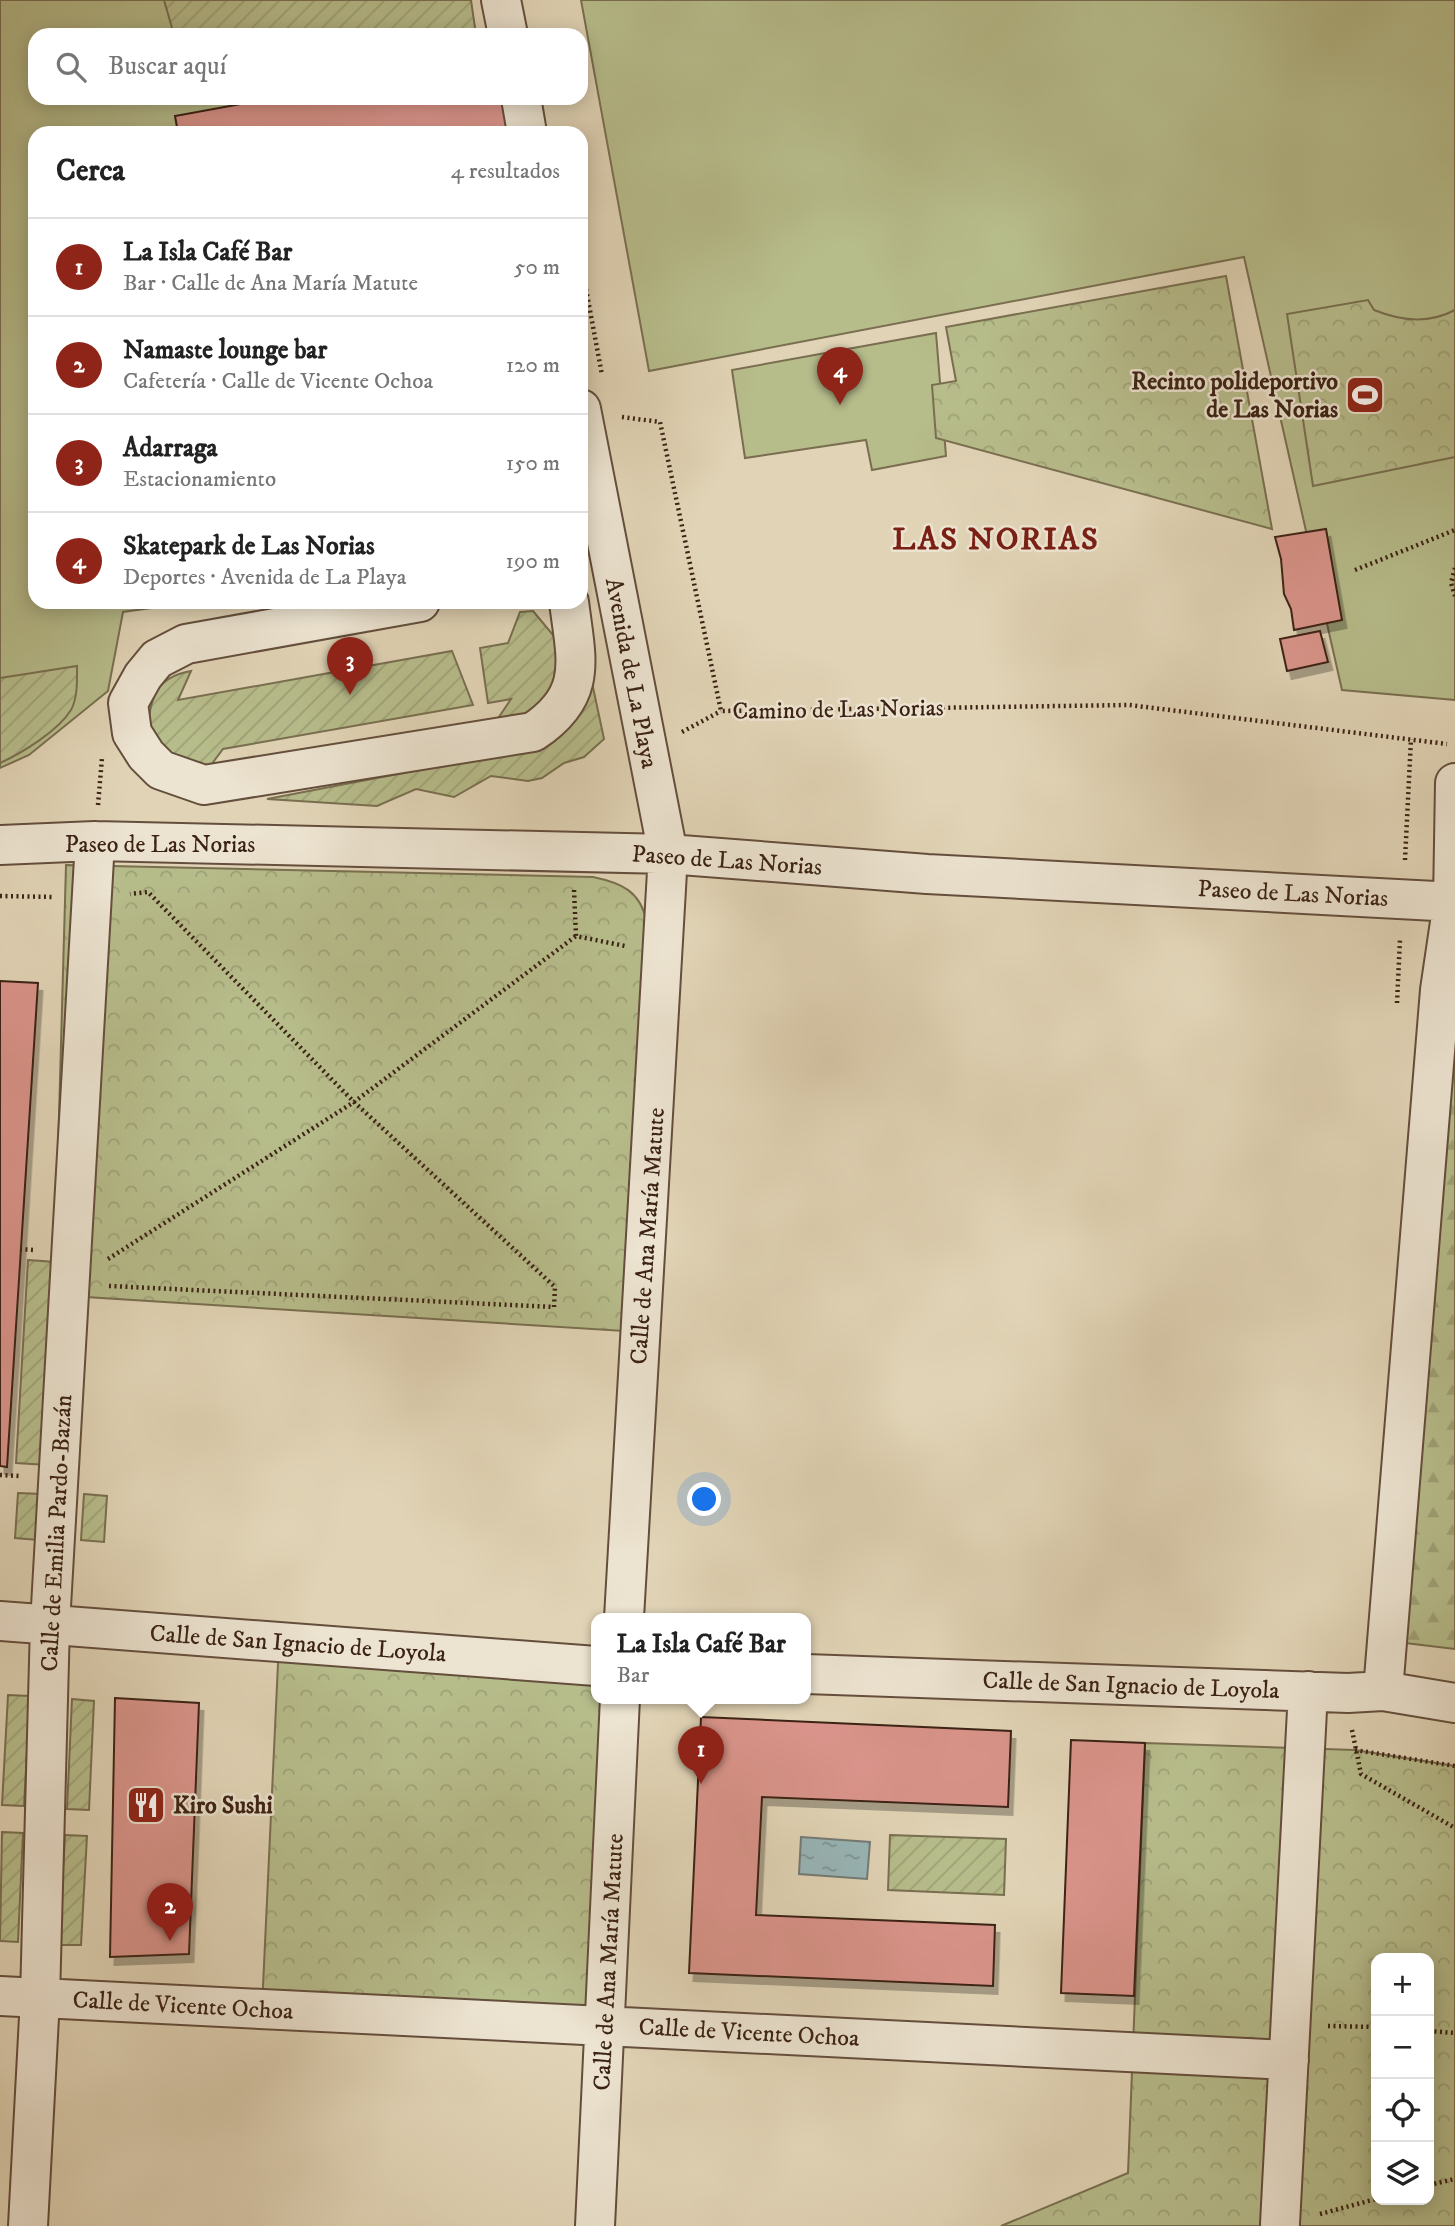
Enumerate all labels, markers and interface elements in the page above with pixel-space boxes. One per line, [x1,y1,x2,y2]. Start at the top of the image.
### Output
search box [28,28,588,105]
icon: search [52,48,90,86]
text: Buscar aquí [108,50,226,83]
text: Cerca [56,153,125,190]
text: 4 resultados [451,157,560,186]
text: La Isla Café Bar [123,236,292,269]
text: 1 [75,253,83,282]
text: 50 m [514,253,560,282]
text: Bar · Calle de Ana María Matute [123,269,418,298]
text: Namaste lounge bar [123,334,327,367]
pin: 4 [817,347,863,405]
text: 2 [73,351,85,380]
text: 120 m [506,351,560,380]
text: Cafetería · Calle de Vicente Ochoa [123,367,433,396]
place label: Recinto polideportivo de Las Norias [1131,367,1338,425]
sports icon: Recinto polideportivo de Las Norias [1344,374,1386,416]
text: Adarraga [123,432,218,465]
text: 3 [75,449,83,478]
text: 150 m [506,449,560,478]
text: Estacionamiento [123,465,276,494]
district label: LAS NORIAS [892,520,1100,560]
text: Skatepark de Las Norias [123,530,375,563]
text: 4 [72,547,86,576]
text: 190 m [506,547,560,576]
text: Deportes · Avenida de La Playa [123,563,406,592]
street label: Avenida de La Playa [598,575,664,772]
pin: 3 [327,637,373,695]
street label: Camino de Las Norias [732,693,944,727]
street label: Paseo de Las Norias [65,830,255,860]
street label: Paseo de Las Norias [631,839,823,883]
street label: Paseo de Las Norias [1197,874,1389,914]
street label: Calle de Ana María Matute [624,1107,672,1366]
street label: Calle de Emilia Pardo-Bazán [35,1393,79,1672]
your location [687,1482,721,1516]
popup [591,1613,811,1704]
street label: Calle de San Ignacio de Loyola [149,1619,448,1669]
text: La Isla Café Bar [616,1628,786,1661]
text: Bar [616,1661,649,1690]
street label: Calle de San Ignacio de Loyola [982,1666,1281,1706]
pin: 1 [678,1726,724,1784]
restaurant icon: Kiro Sushi [125,1784,167,1826]
place label: Kiro Sushi [173,1791,273,1821]
street label: Calle de Ana María Matute [587,1833,631,2091]
pin: 2 [147,1883,193,1941]
map controls [1371,1953,1434,2205]
button: + [1371,1953,1434,2016]
street label: Calle de Vicente Ochoa [72,1985,295,2027]
street label: Calle de Vicente Ochoa [638,2012,861,2054]
button: − [1371,2016,1434,2079]
button: locate [1371,2079,1434,2142]
button: layers [1371,2142,1434,2205]

